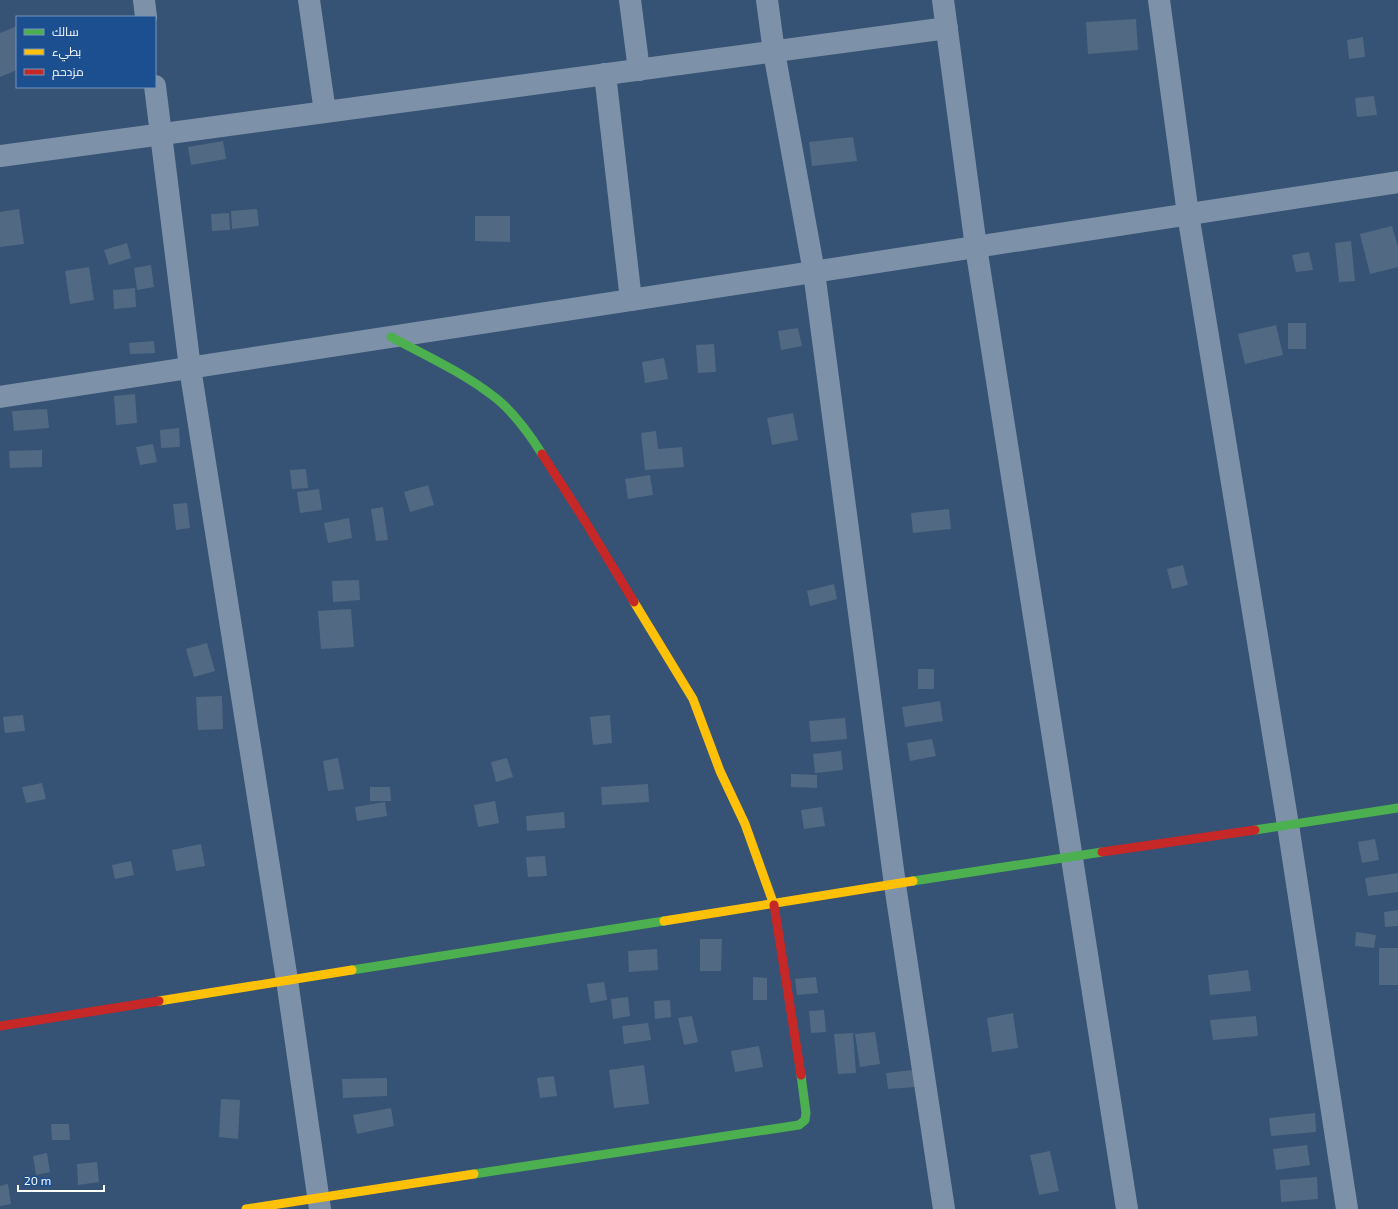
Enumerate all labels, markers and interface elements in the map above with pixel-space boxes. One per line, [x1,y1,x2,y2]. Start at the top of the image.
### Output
legend [16,16,156,88]
text: سالك [52,24,79,38]
text: بطيء [52,44,81,62]
text: مزدحم [52,64,84,80]
scale bar [18,1167,104,1193]
text: 20 m [24,1173,51,1187]

